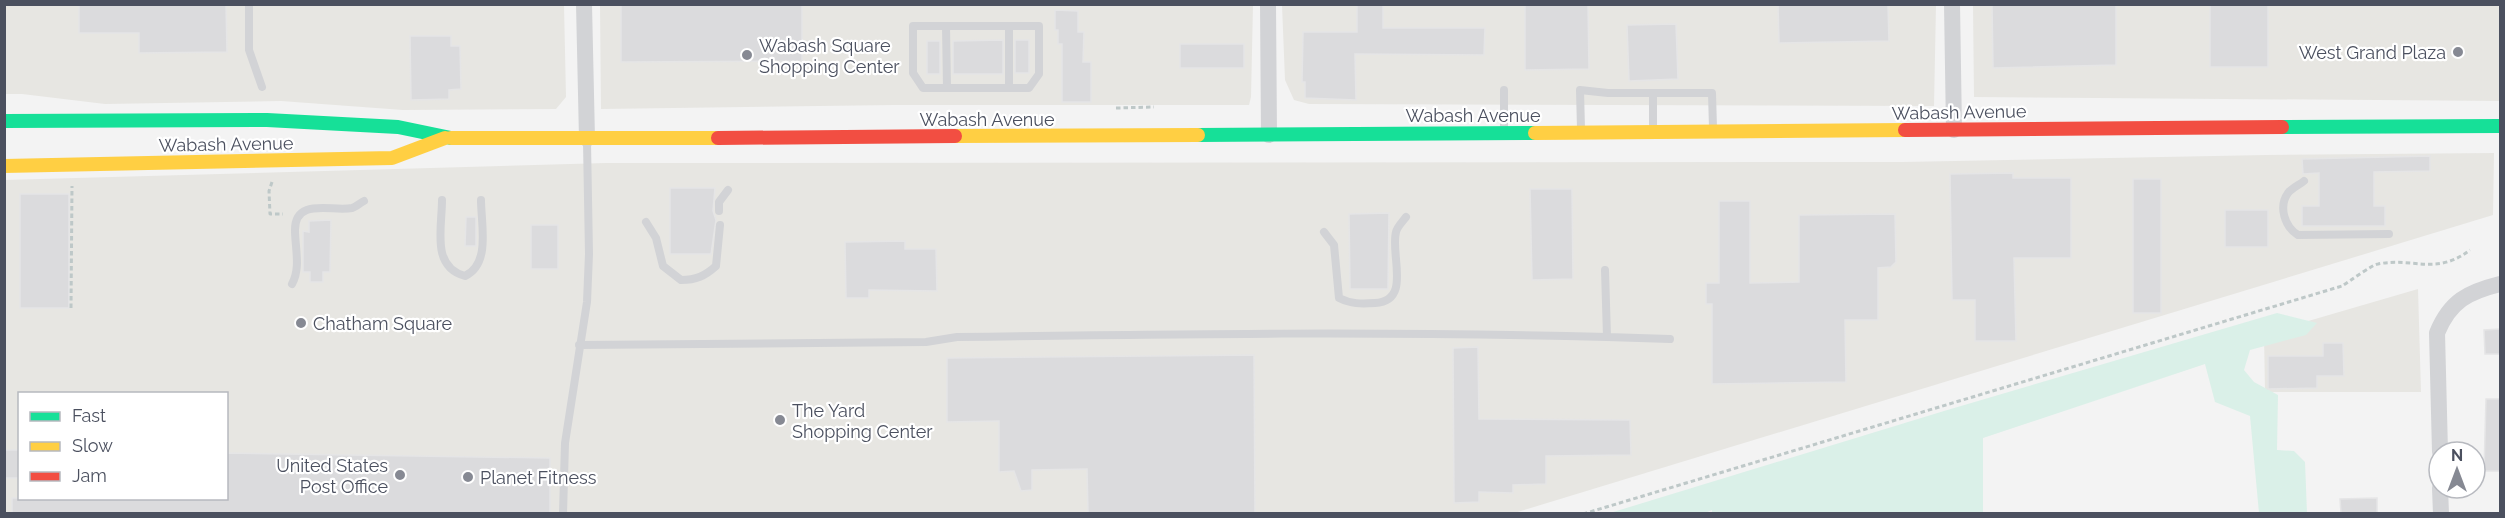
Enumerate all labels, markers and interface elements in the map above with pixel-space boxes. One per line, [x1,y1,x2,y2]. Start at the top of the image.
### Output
place label: Wabash Square Shopping Center [759,35,900,77]
place label: West Grand Plaza [2299,42,2446,63]
marker: West Grand Plaza [2451,45,2465,59]
marker: Wabash Square Shopping Center [740,48,754,62]
street label: Wabash Avenue [1891,100,2027,124]
street label: Wabash Avenue [1406,105,1541,126]
street label: Wabash Avenue [920,109,1055,130]
street label: Wabash Avenue [158,132,294,156]
place label: Chatham Square [313,313,453,334]
marker: Chatham Square [294,316,308,330]
legend [18,392,228,500]
place label: The Yard Shopping Center [792,400,933,442]
text: Fast [72,405,106,426]
marker: The Yard Shopping Center [773,413,787,427]
text: Slow [72,435,113,456]
north arrow [2427,440,2487,500]
text: N [2451,446,2463,465]
place label: United States Post Office [276,455,388,497]
text: Jam [72,465,107,486]
place label: Planet Fitness [480,467,597,488]
marker: United States Post Office [393,468,407,482]
marker: Planet Fitness [461,470,475,484]

